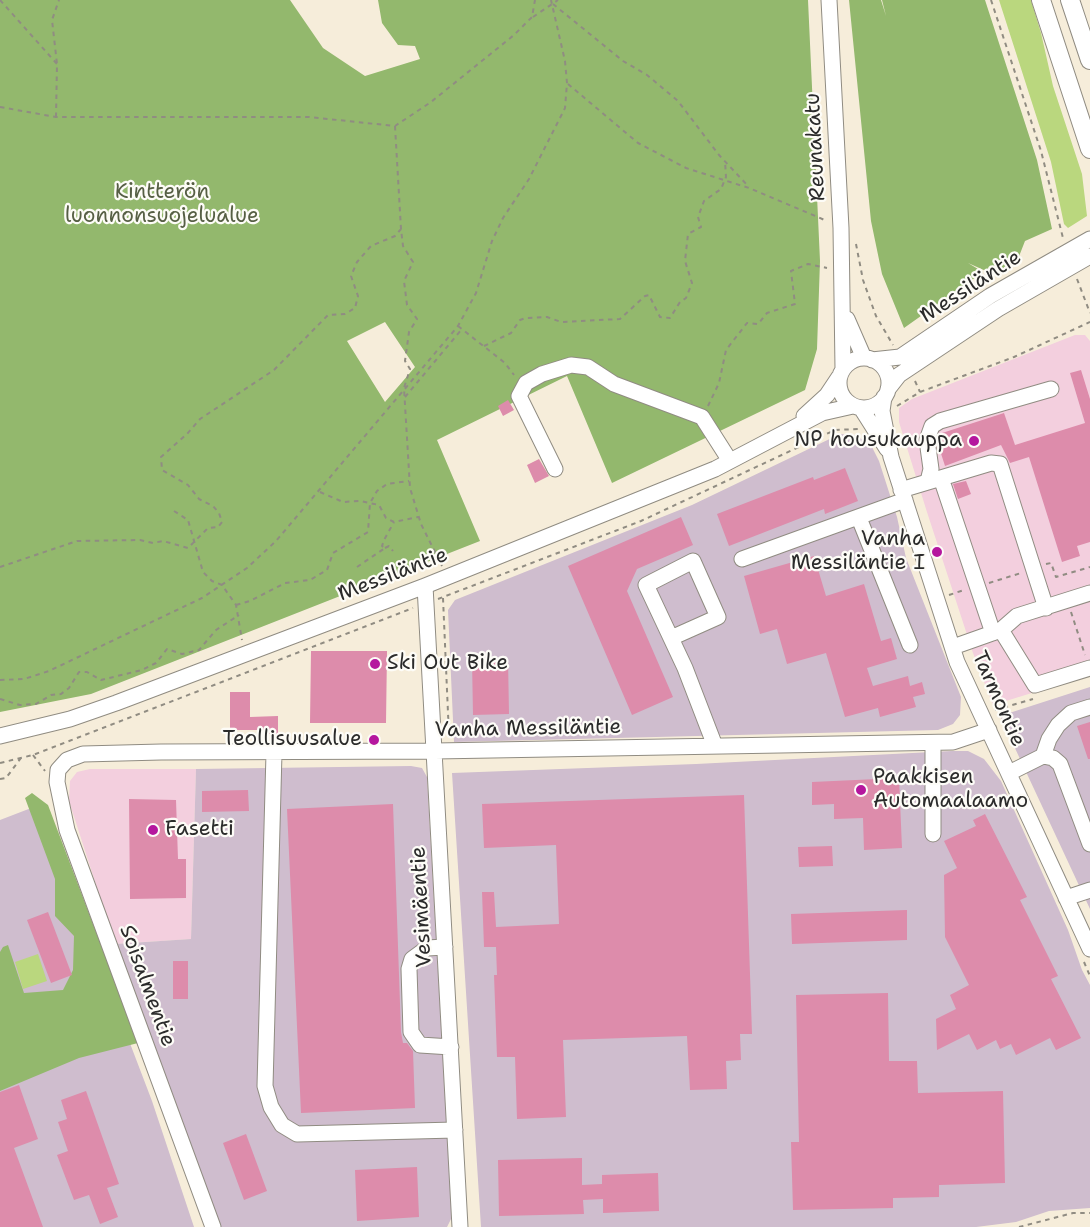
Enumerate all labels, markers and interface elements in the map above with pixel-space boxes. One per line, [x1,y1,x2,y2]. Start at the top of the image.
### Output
street label: Reunakatu [801,92,831,202]
park label: Kintterön luonnonsuojelualue [65,180,259,230]
street label: Messiläntie [916,245,1026,329]
place label: NP housukauppa [794,428,962,454]
marker: NP housukauppa [967,434,981,448]
place label: Vanha Messiläntie I [791,527,925,577]
street label: Messiläntie [335,543,451,607]
marker: Vanha Messiläntie I [930,545,944,559]
street label: Tarmontie [966,647,1030,751]
place label: Ski Out Bike [387,651,508,677]
marker: Ski Out Bike [368,657,382,671]
street label: Vanha Messiläntie [434,715,622,743]
place label: Teollisuusalue [223,727,362,753]
marker: Teollisuusalue [367,733,381,747]
place label: Paakkisen Automaalaamo [873,765,1028,815]
marker: Paakkisen Automaalaamo [854,783,868,797]
place label: Fasetti [165,817,234,843]
marker: Fasetti [146,823,160,837]
street label: Vesimäentie [406,846,438,968]
street label: Soisalmentie [113,922,181,1050]

